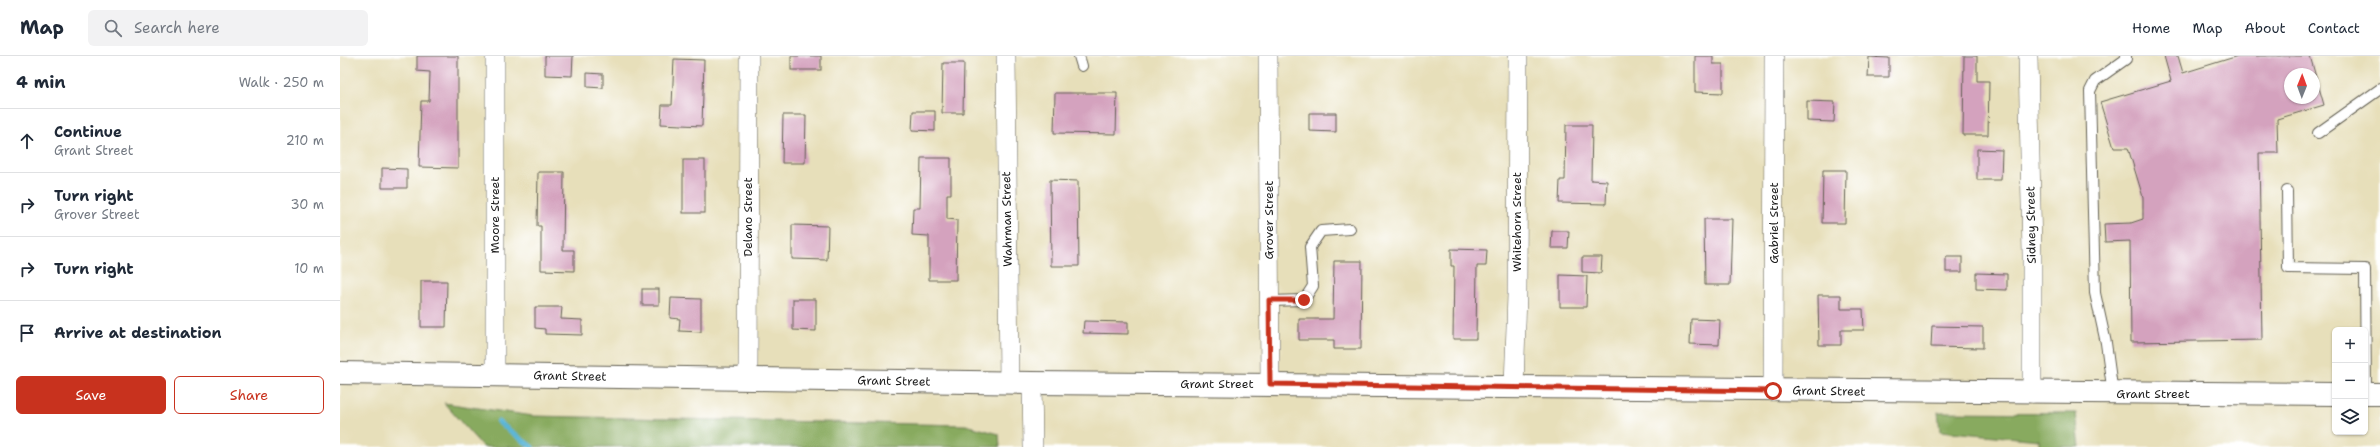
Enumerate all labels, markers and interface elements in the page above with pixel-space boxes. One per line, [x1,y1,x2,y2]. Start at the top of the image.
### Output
search box [88,10,368,46]
text: Map [20,15,64,40]
icon: search [102,17,124,39]
text: Search here [134,18,220,38]
text: Home [2132,19,2171,37]
text: Map [2193,19,2223,37]
text: About [2245,19,2286,37]
text: Contact [2308,19,2360,37]
north arrow [2284,68,2320,104]
text: 4 min [16,71,66,93]
text: Walk · 250 m [239,74,324,91]
text: Continue [54,122,122,142]
icon: ahead [16,130,38,152]
text: 210 m [286,132,324,149]
text: Grant Street [54,142,133,159]
street label: Wahrman Street [998,171,1016,267]
street label: Whitehorn Street [1509,172,1525,272]
street label: Moore Street [487,176,503,254]
street label: Delano Street [740,177,756,257]
street label: Grover Street [1261,180,1277,260]
street label: Gabriel Street [1766,182,1782,264]
text: Turn right [54,186,134,206]
street label: Sidney Street [2022,186,2040,264]
icon: right [16,194,38,216]
text: 30 m [290,196,324,213]
text: Grover Street [54,206,140,223]
icon: right [16,258,38,280]
text: Turn right [54,259,134,279]
text: 10 m [294,260,324,277]
route end [1295,291,1313,309]
icon: arrive [16,322,38,344]
text: Arrive at destination [54,323,222,343]
map controls [2332,327,2368,435]
button: + [2332,327,2368,363]
button: − [2332,363,2368,399]
street label: Grant Street [533,367,607,385]
street label: Grant Street [857,372,931,390]
button: Save [16,376,166,414]
button: Share [174,376,324,414]
street label: Grant Street [1180,376,1254,392]
route start [1764,382,1782,400]
street label: Grant Street [1792,382,1866,400]
street label: Grant Street [2116,386,2190,402]
button: layers [2332,399,2368,435]

